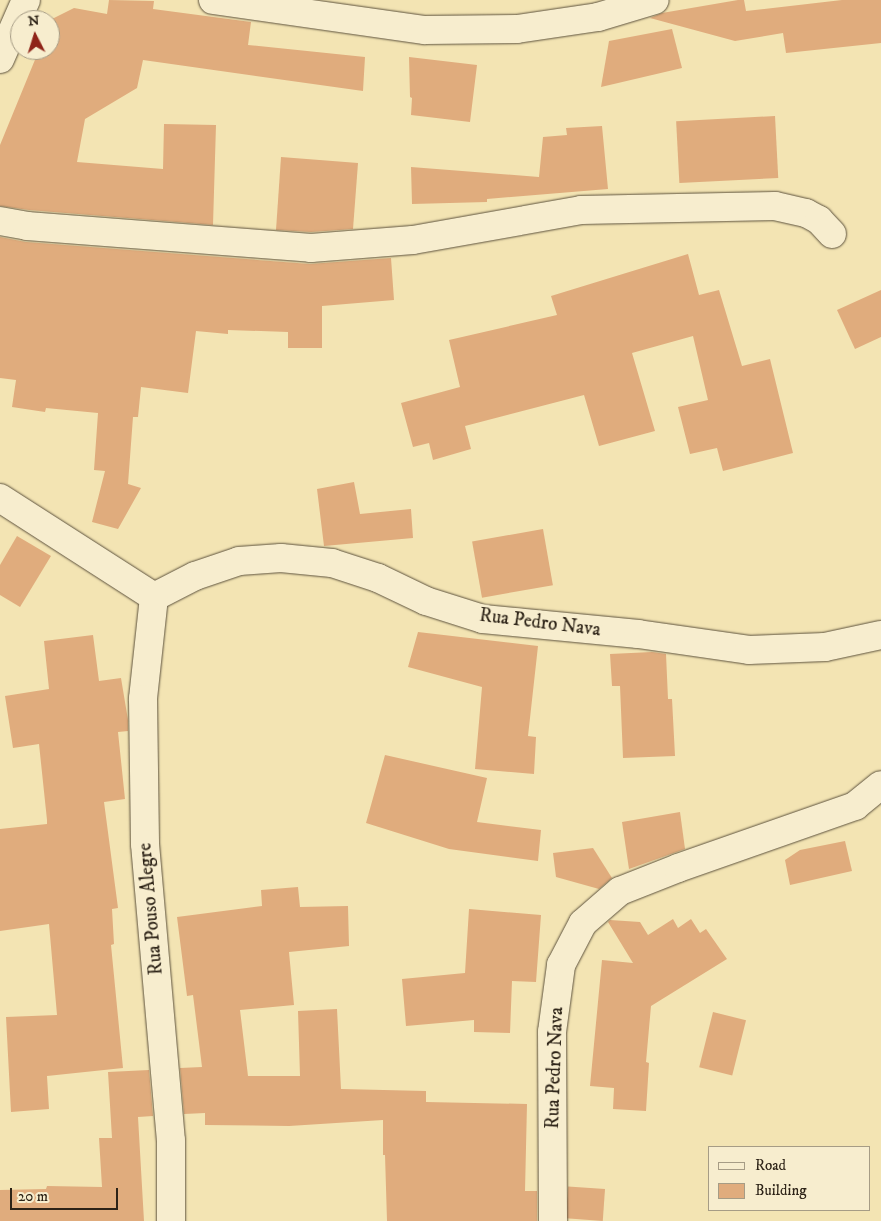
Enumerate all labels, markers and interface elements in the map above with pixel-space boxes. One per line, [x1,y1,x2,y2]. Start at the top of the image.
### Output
north arrow [10,10,60,60]
text: N [27,12,40,31]
street label: Rua Pedro Nava [478,604,602,642]
street label: Rua Pouso Alegre [134,842,168,976]
street label: Rua Pedro Nava [541,1007,569,1129]
legend [708,1146,871,1211]
text: Road [755,1156,786,1175]
scale bar [12,1178,120,1210]
text: Building [755,1181,807,1200]
text: 20 m [18,1187,48,1206]

